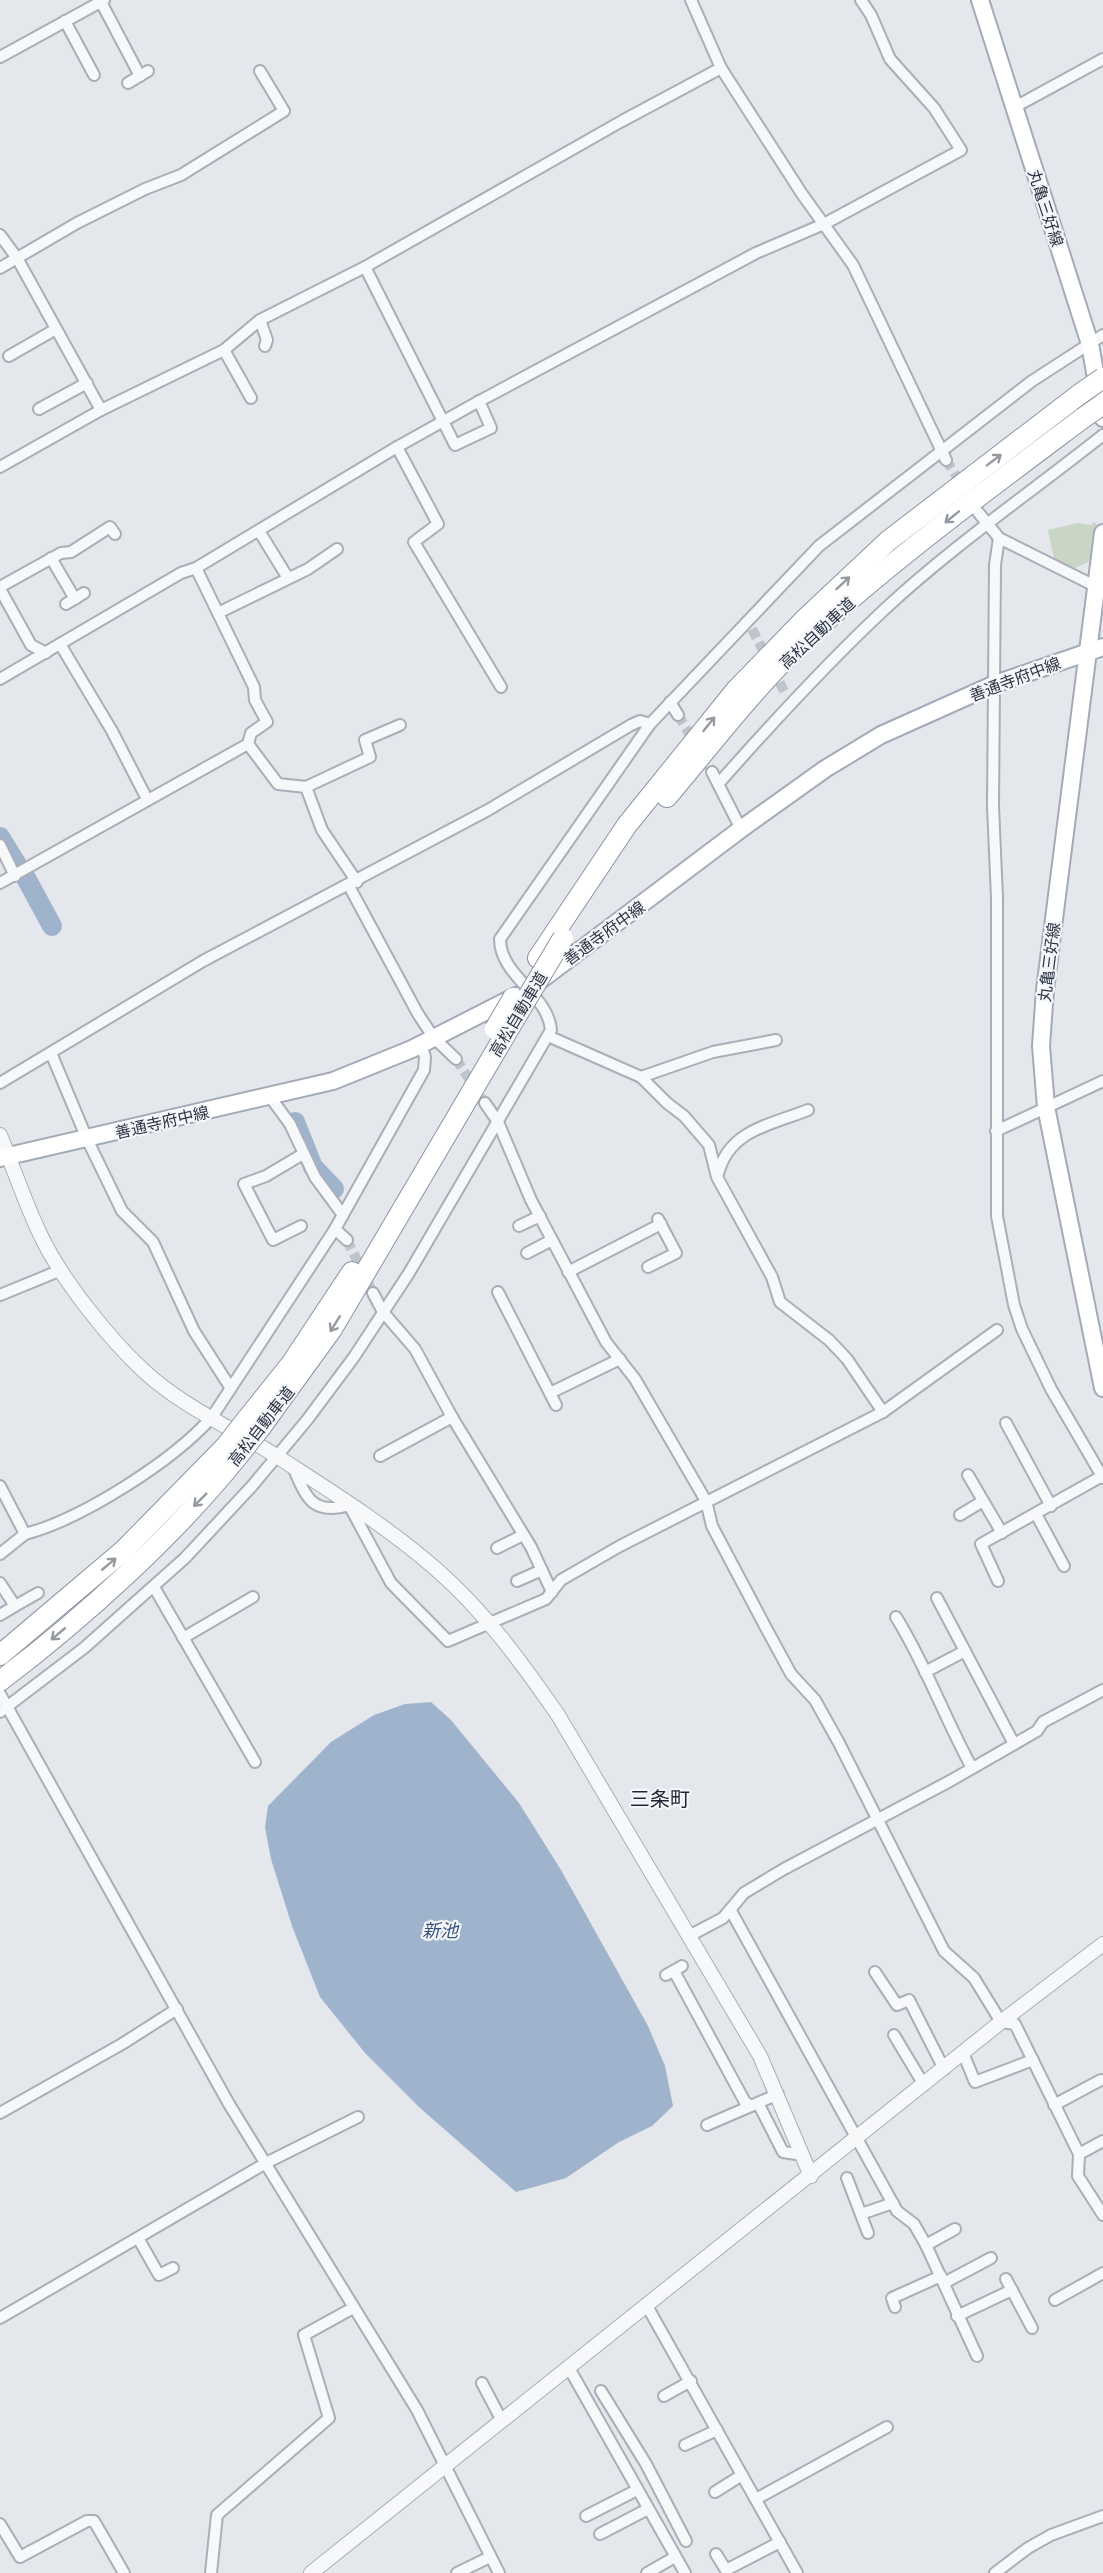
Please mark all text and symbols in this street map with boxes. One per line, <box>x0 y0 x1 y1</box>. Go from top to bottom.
street label: 丸亀三好線 <box>1025 167 1066 249</box>
one-way arrow <box>985 454 1001 466</box>
one-way arrow <box>944 510 960 523</box>
one-way arrow <box>835 576 850 590</box>
street label: 高松自動車道 <box>776 594 858 672</box>
street label: 善通寺府中線 <box>967 654 1063 705</box>
one-way arrow <box>702 716 715 732</box>
street label: 善通寺府中線 <box>560 898 648 968</box>
street label: 丸亀三好線 <box>1036 921 1063 1003</box>
street label: 高松自動車道 <box>486 969 550 1060</box>
street label: 善通寺府中線 <box>113 1103 211 1142</box>
one-way arrow <box>329 1315 341 1332</box>
street label: 高松自動車道 <box>225 1383 298 1469</box>
one-way arrow <box>192 1492 207 1507</box>
one-way arrow <box>101 1557 117 1570</box>
one-way arrow <box>51 1627 66 1641</box>
district label: 三条町 <box>630 1788 690 1810</box>
water label: 新池 <box>422 1921 460 1941</box>

